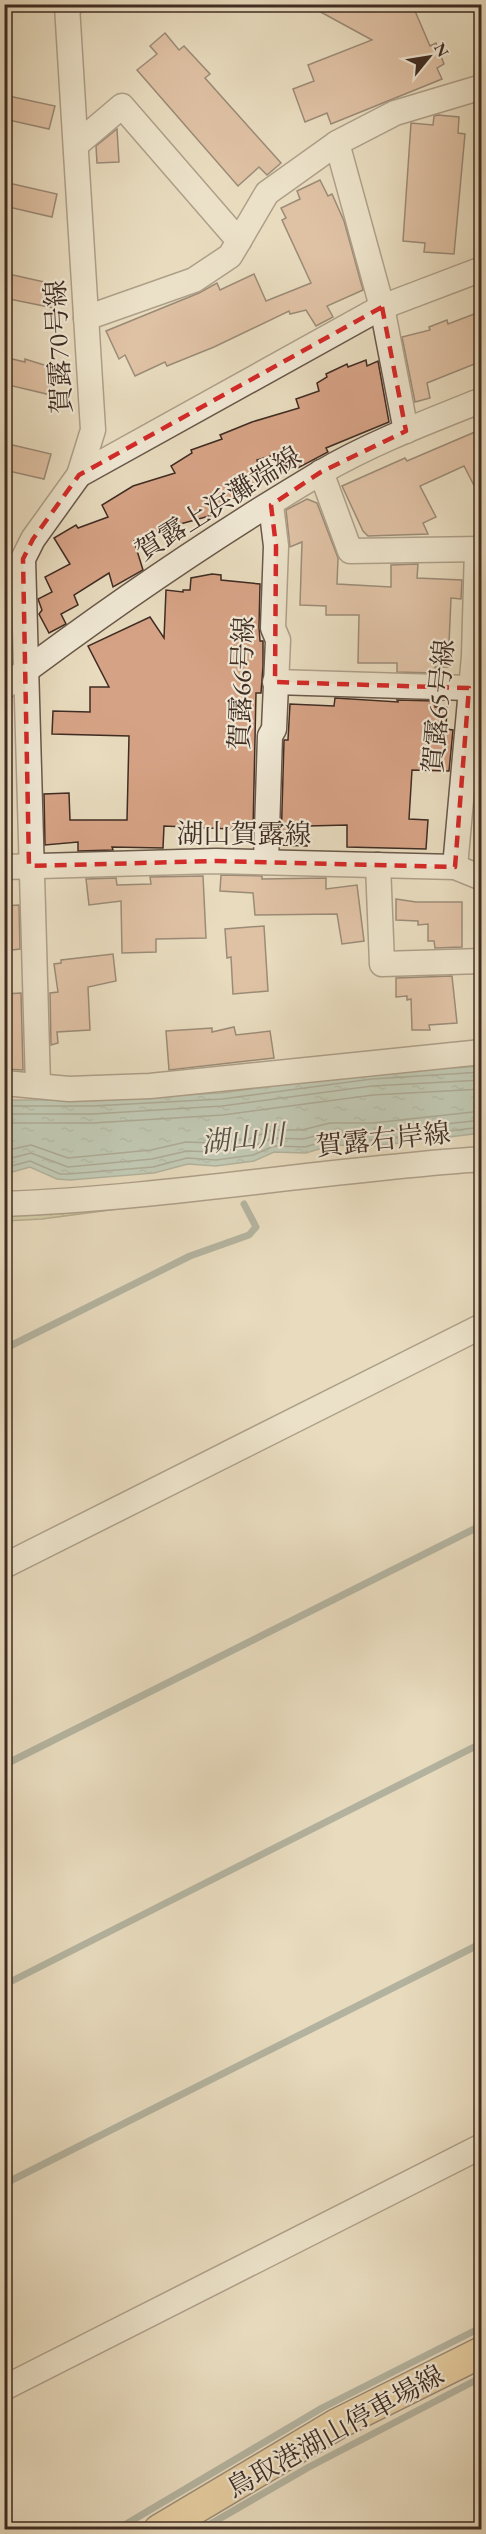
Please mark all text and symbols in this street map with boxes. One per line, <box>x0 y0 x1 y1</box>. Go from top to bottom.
north arrow <box>399 27 459 87</box>
text: N <box>429 39 454 61</box>
street label: 賀露70号線 <box>37 279 79 415</box>
street label: 賀露上浜灘端線 <box>129 438 307 568</box>
street label: 賀露66号線 <box>221 615 261 751</box>
street label: 賀露65号線 <box>415 638 461 774</box>
street label: 湖山賀露線 <box>177 816 312 851</box>
water label: 湖山川 <box>199 1115 290 1160</box>
street label: 賀露右岸線 <box>314 1115 452 1163</box>
street label: 鳥取港湖山停車場線 <box>220 2357 450 2505</box>

